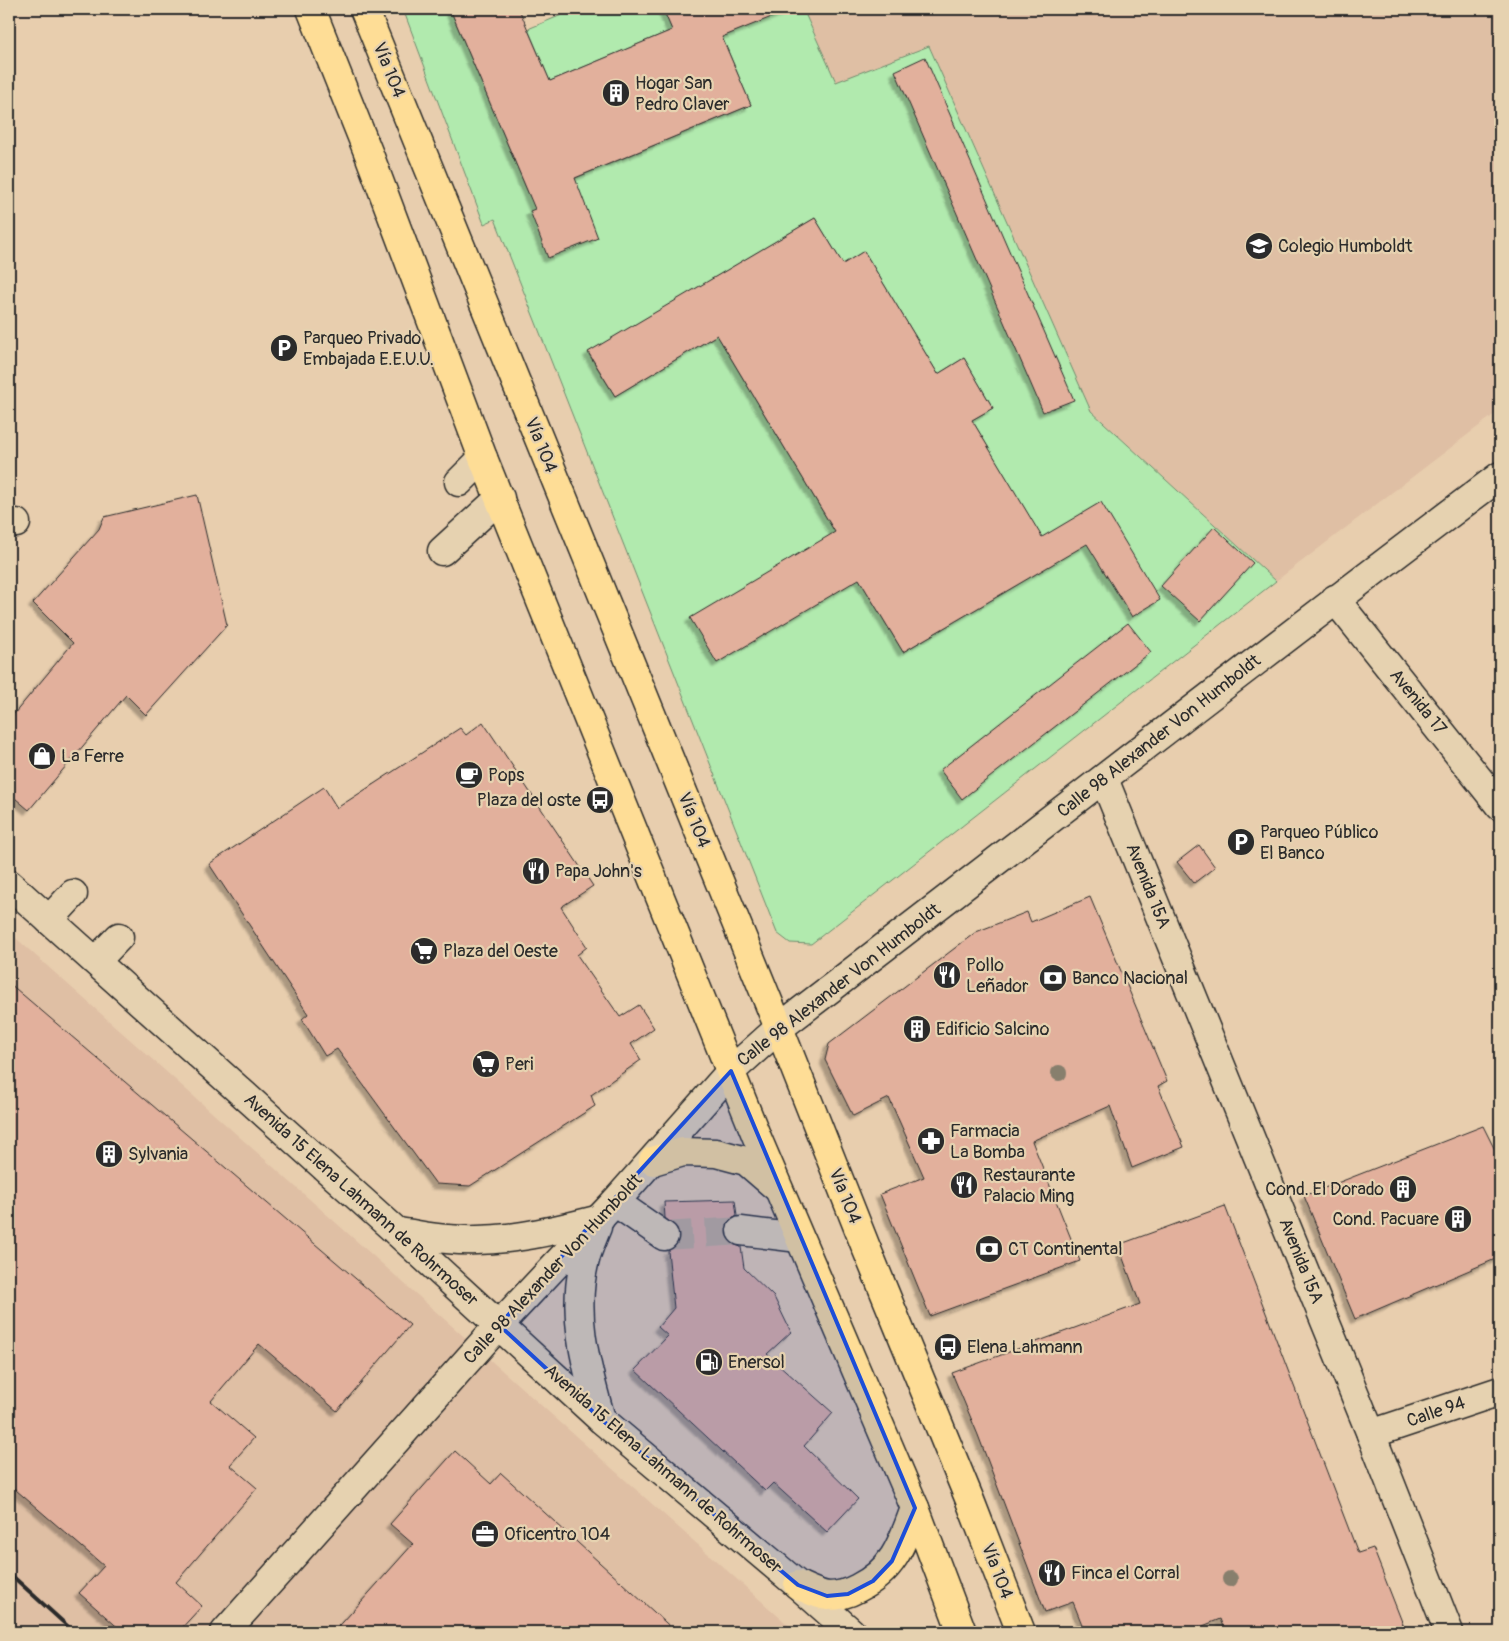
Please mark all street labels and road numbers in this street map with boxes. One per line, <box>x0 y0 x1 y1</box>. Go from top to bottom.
street label: Vía 104 <box>367 39 411 102</box>
street label: Vía 104 <box>519 414 563 477</box>
street label: Calle 98 Alexander Von Humboldt <box>1053 649 1266 823</box>
street label: Avenida 17 <box>1384 664 1452 740</box>
street label: Vía 104 <box>672 789 716 852</box>
street label: Avenida 15A <box>1120 840 1176 932</box>
street label: Calle 98 Alexander Von Humboldt <box>733 898 946 1072</box>
street label: Avenida 15 Elena Lahmann de Rohrmoser <box>239 1088 483 1312</box>
street label: Vía 104 <box>823 1165 867 1228</box>
street label: Calle 98 Alexander Von Humboldt <box>459 1168 648 1369</box>
street label: Avenida 15A <box>1273 1215 1329 1307</box>
street label: Avenida 15 Elena Lahmann de Rohrmoser <box>539 1359 787 1579</box>
street label: Calle 94 <box>1404 1391 1469 1433</box>
street label: Vía 104 <box>976 1540 1018 1603</box>

